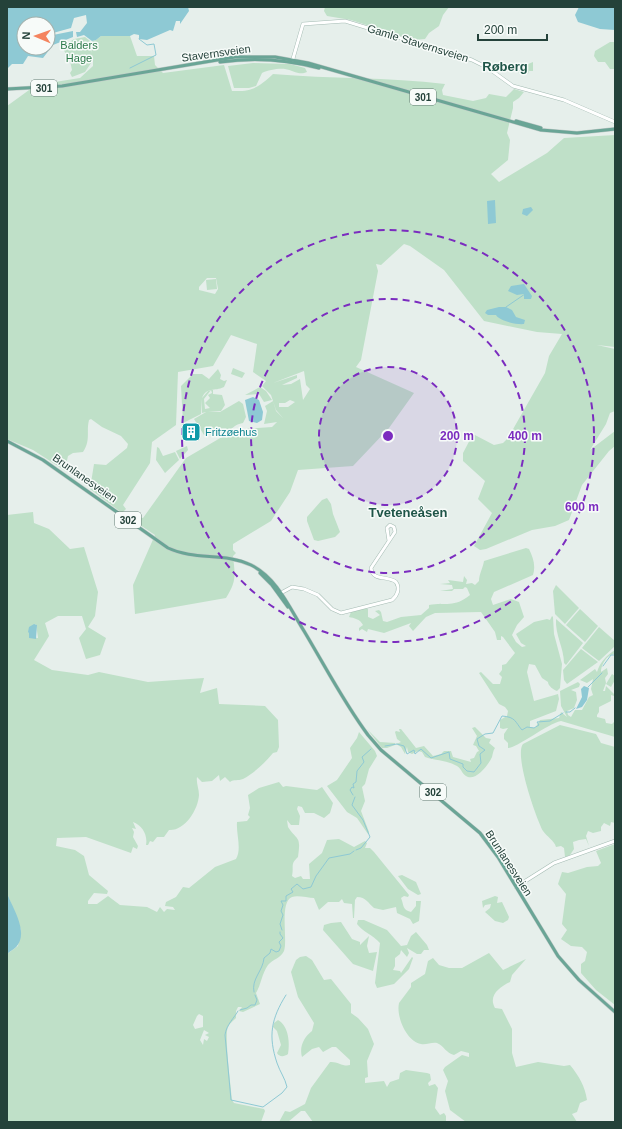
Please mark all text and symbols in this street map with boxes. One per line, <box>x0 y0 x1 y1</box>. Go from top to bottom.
north arrow <box>16 16 56 56</box>
scale bar <box>478 16 547 42</box>
street label: Gamle Stavernsveien <box>366 22 470 64</box>
text: 200 m <box>484 23 517 37</box>
text: N <box>20 31 32 40</box>
park label: Balders Hage <box>60 39 98 64</box>
street label: Stavernsveien <box>181 42 251 64</box>
district label: Røberg <box>482 59 528 74</box>
road number: 301 <box>31 80 57 96</box>
road number: 301 <box>410 89 436 105</box>
building icon: Fritzøehus <box>180 421 202 443</box>
place label: Fritzøehus <box>205 426 257 438</box>
centre of rings <box>381 429 395 443</box>
text: 200 m <box>440 429 474 443</box>
text: 400 m <box>508 429 542 443</box>
street label: Brunlanesveien <box>50 451 120 505</box>
text: 600 m <box>565 500 599 514</box>
district label: Tveteneåsen <box>369 505 447 520</box>
road number: 302 <box>115 512 141 528</box>
road number: 302 <box>420 784 446 800</box>
street label: Brunlanesveien <box>483 828 535 898</box>

